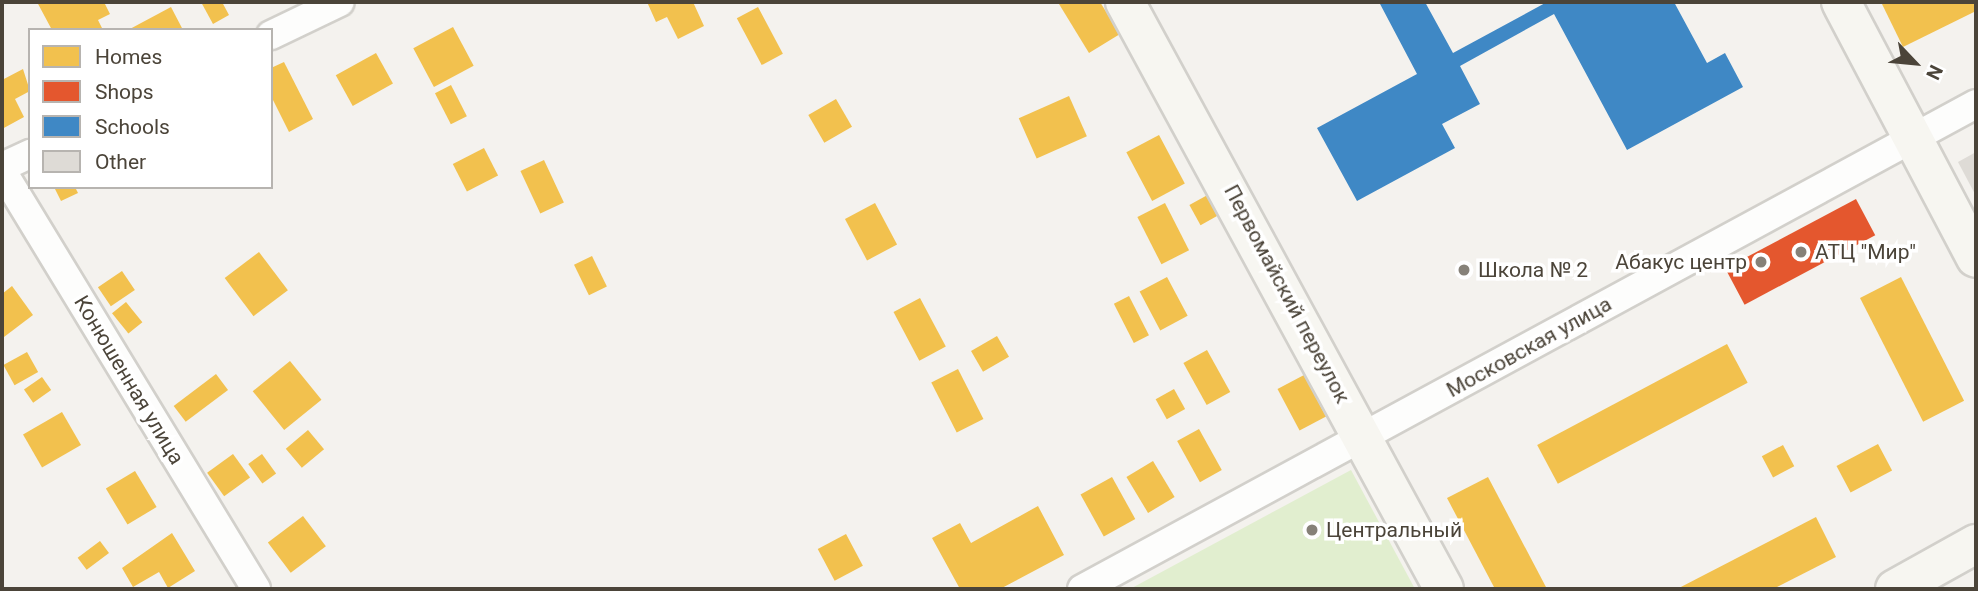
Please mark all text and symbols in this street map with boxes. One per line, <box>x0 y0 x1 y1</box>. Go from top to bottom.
legend <box>28 28 273 189</box>
north arrow <box>1880 28 1950 98</box>
text: Homes <box>95 45 162 69</box>
text: N <box>1921 61 1948 83</box>
text: Shops <box>95 80 154 104</box>
text: Schools <box>95 115 170 139</box>
text: Other <box>95 150 146 174</box>
street label: Первомайский переулок <box>1219 180 1355 408</box>
place label: АТЦ "Мир" <box>1815 239 1916 265</box>
marker: АТЦ "Мир" <box>1793 244 1809 260</box>
place label: Абакус центр <box>1615 249 1747 275</box>
marker: Абакус центр <box>1753 254 1769 270</box>
place label: Школа № 2 <box>1478 257 1588 283</box>
marker: Школа № 2 <box>1456 262 1472 278</box>
street label: Конюшенная улица <box>69 291 189 469</box>
street label: Московская улица <box>1442 291 1616 403</box>
place label: Центральный <box>1326 517 1462 543</box>
marker: Центральный <box>1304 522 1320 538</box>

